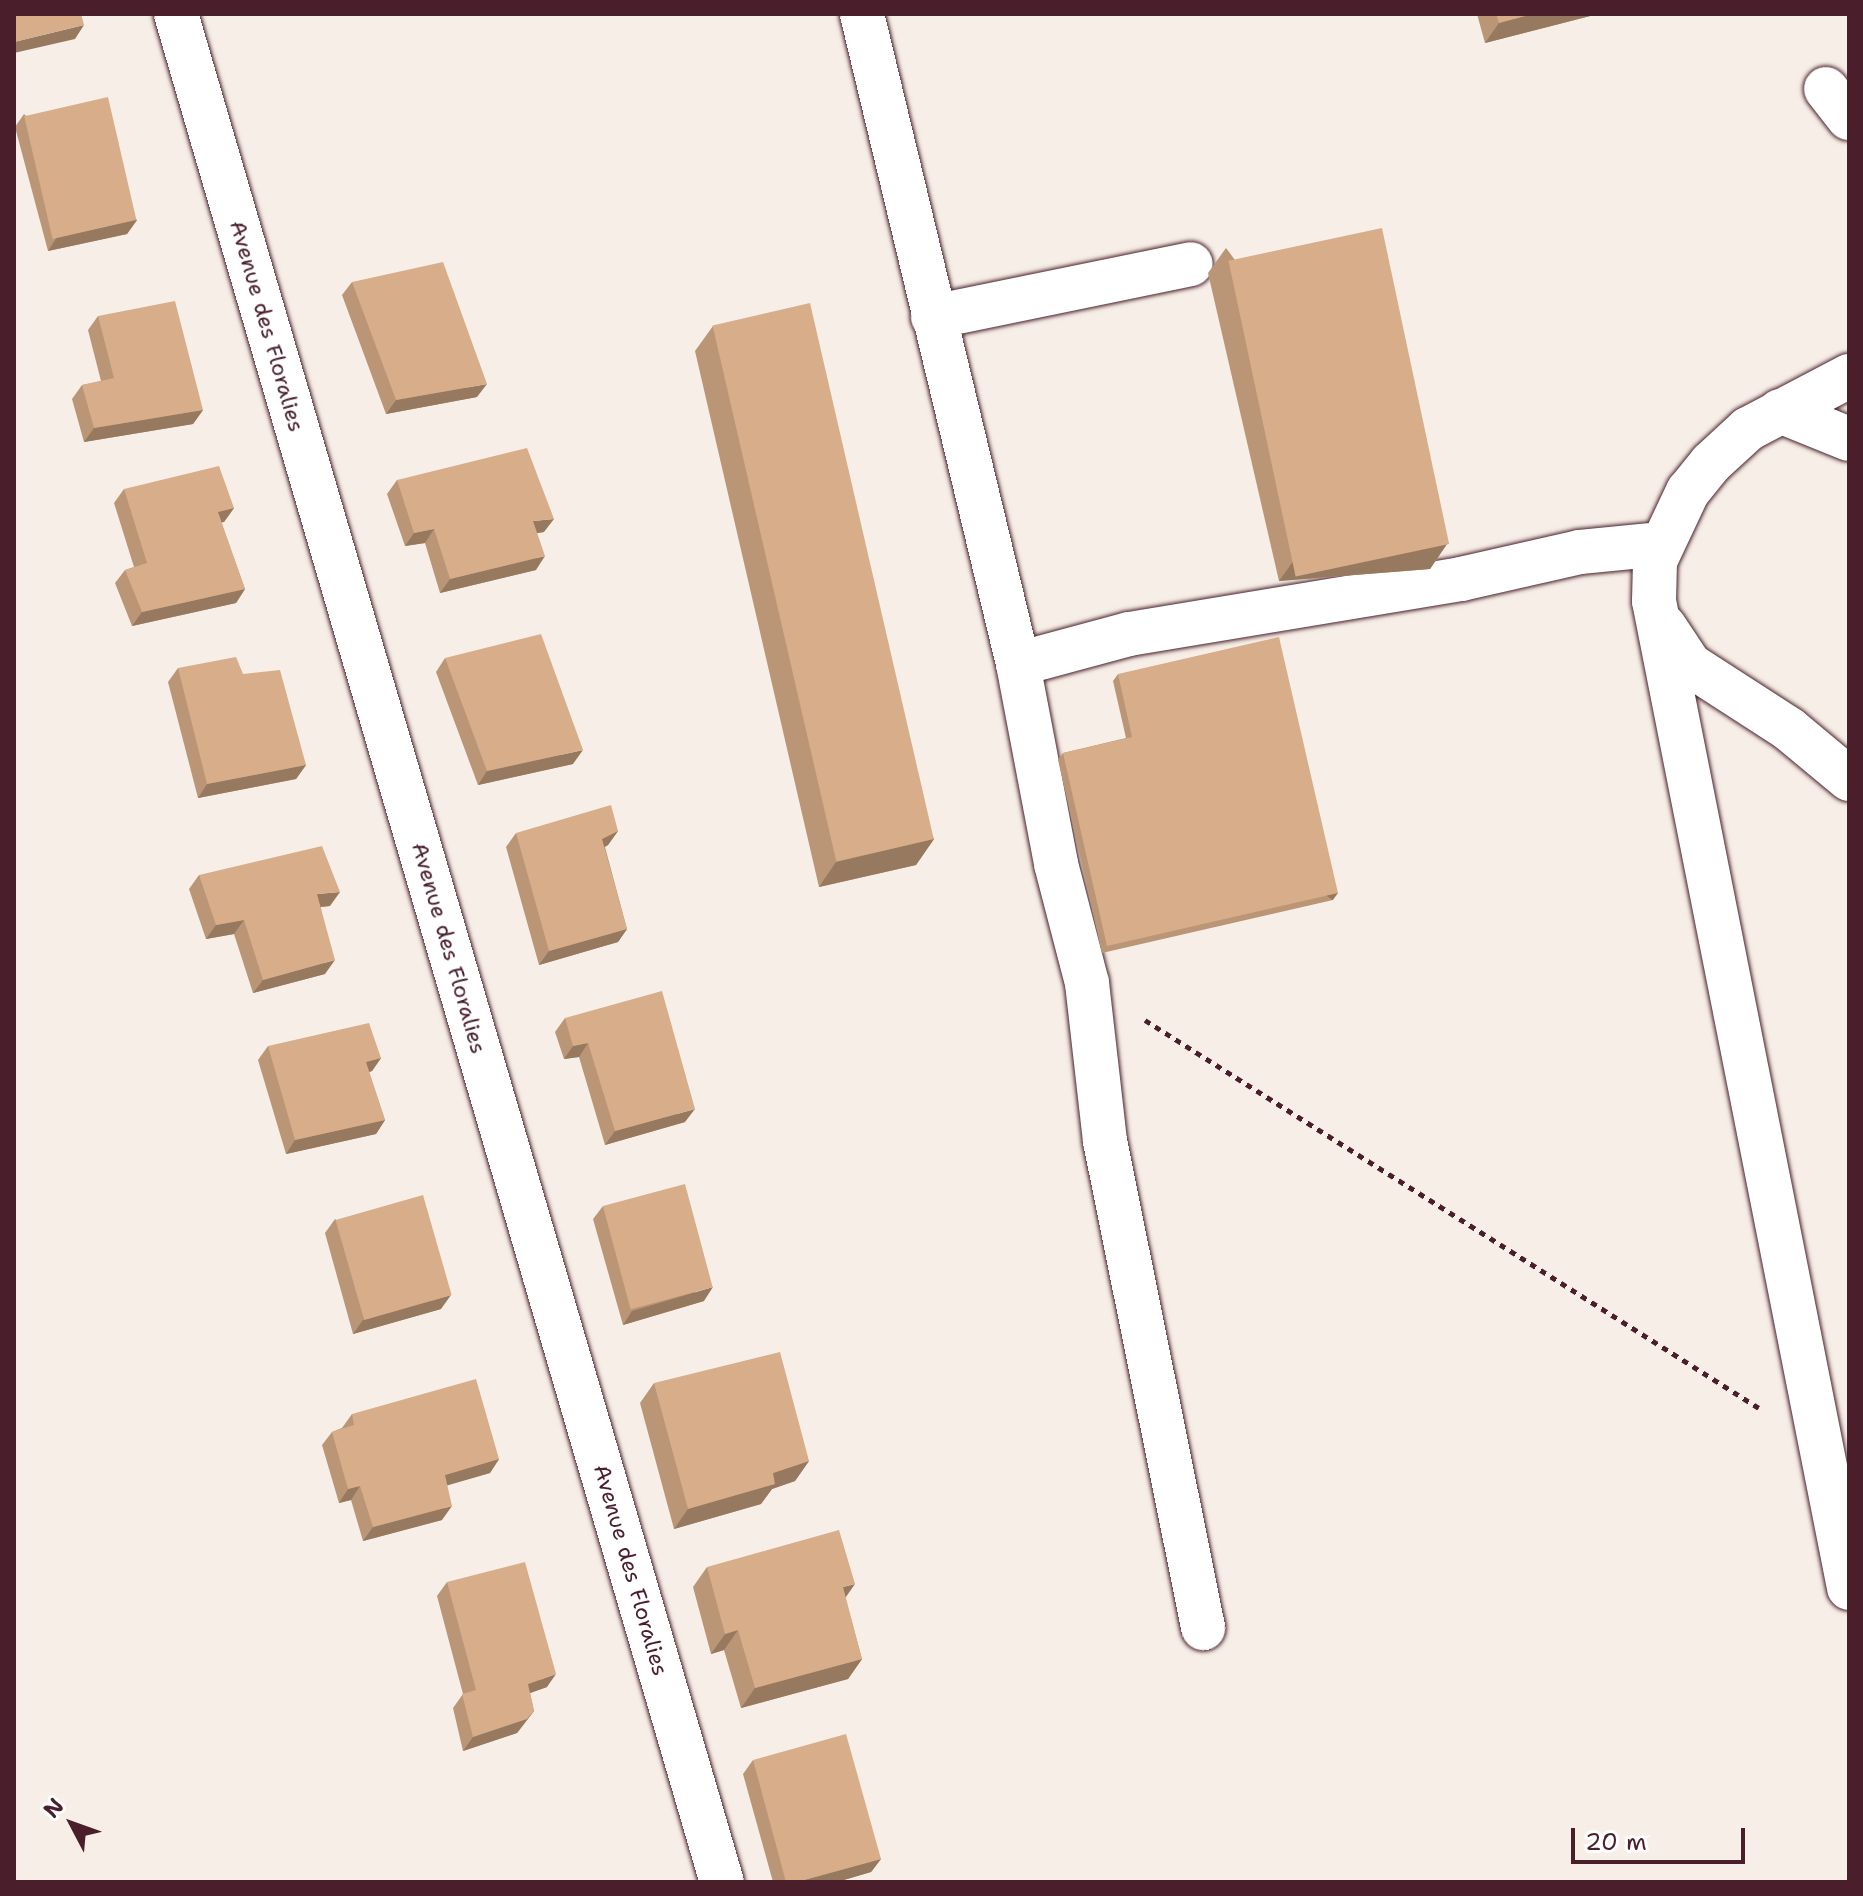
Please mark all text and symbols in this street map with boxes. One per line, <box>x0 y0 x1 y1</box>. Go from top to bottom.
street label: Avenue des Floralies <box>224 217 310 435</box>
street label: Avenue des Floralies <box>406 839 492 1057</box>
street label: Avenue des Floralies <box>588 1461 674 1679</box>
north arrow <box>32 1784 112 1864</box>
text: N <box>37 1792 70 1824</box>
scale bar <box>1575 1812 1749 1862</box>
text: 20 m <box>1585 1826 1647 1858</box>

